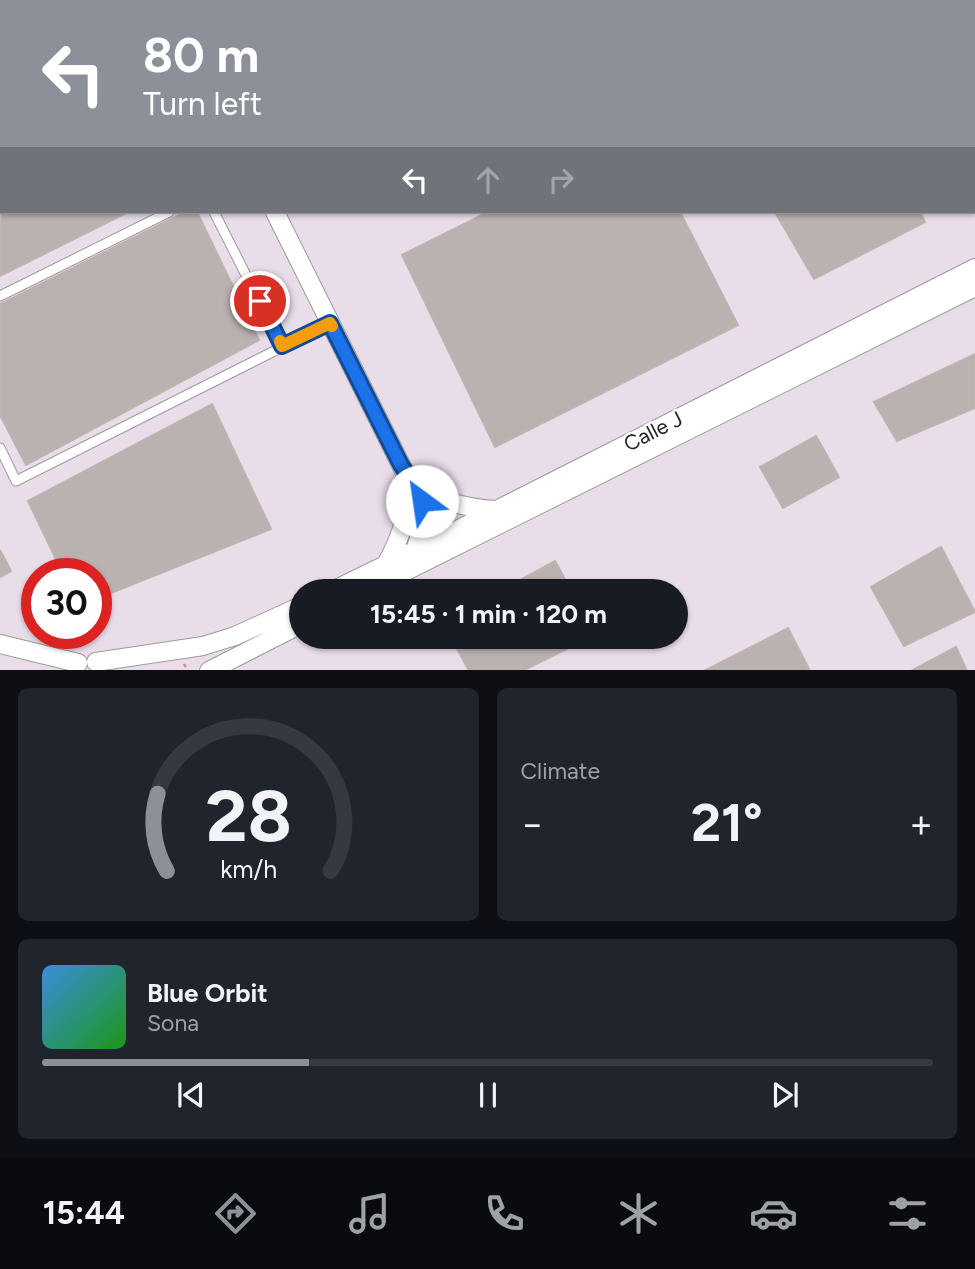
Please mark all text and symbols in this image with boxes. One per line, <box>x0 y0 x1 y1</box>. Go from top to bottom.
text: 80 m <box>143 25 259 84</box>
icon: left <box>28 28 119 119</box>
text: Turn left <box>143 85 262 123</box>
icon: left <box>396 161 434 199</box>
icon: ahead <box>469 161 507 199</box>
icon: right <box>542 161 580 199</box>
pin <box>230 271 290 331</box>
icon: arrive <box>241 282 279 320</box>
street label: Calle J <box>619 406 687 456</box>
position arrow <box>385 464 459 538</box>
speed limit sign: 30 <box>21 558 112 649</box>
text: 15:45 · 1 min · 120 m <box>370 598 607 630</box>
text: Climate <box>521 757 600 785</box>
text: 28 <box>205 772 292 859</box>
text: 21° <box>691 792 763 854</box>
text: − <box>521 801 544 847</box>
text: + <box>909 801 933 847</box>
text: km/h <box>220 853 277 883</box>
text: Blue Orbit <box>147 977 268 1009</box>
text: Sona <box>147 1009 199 1037</box>
icon: previous <box>172 1076 210 1114</box>
icon: pause <box>469 1076 507 1114</box>
icon: next <box>766 1076 804 1114</box>
icon: directions <box>211 1189 260 1238</box>
icon: music <box>345 1189 394 1238</box>
icon: phone <box>480 1189 529 1238</box>
icon: climate <box>614 1189 663 1238</box>
icon: car <box>749 1189 798 1238</box>
icon: filters <box>883 1189 932 1238</box>
text: 15:44 <box>43 1194 125 1232</box>

